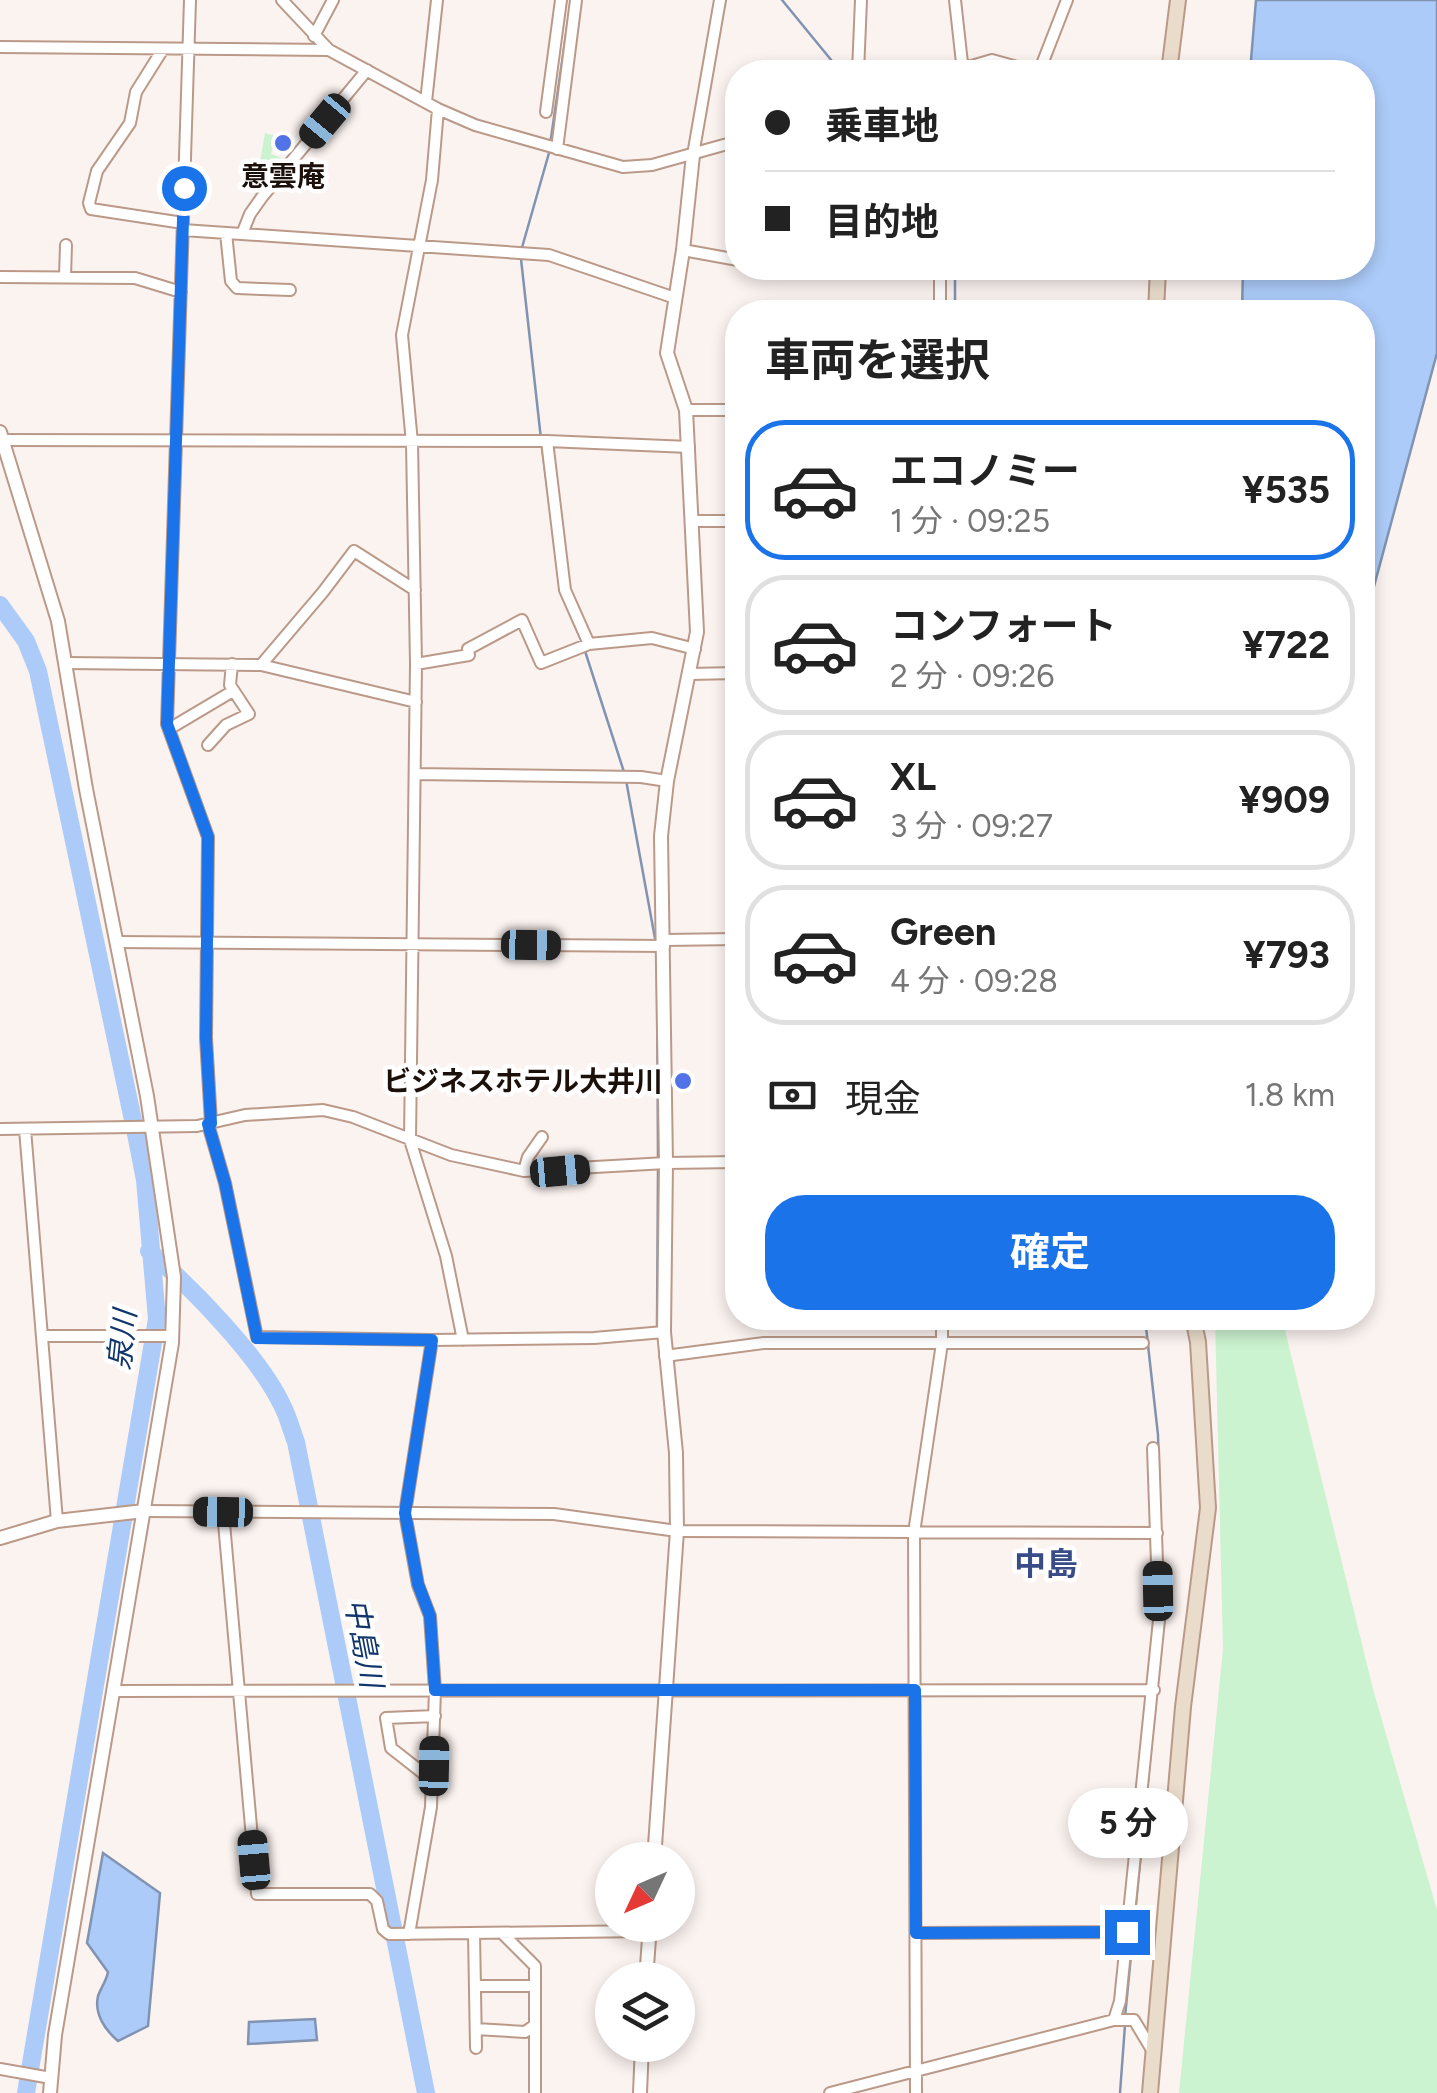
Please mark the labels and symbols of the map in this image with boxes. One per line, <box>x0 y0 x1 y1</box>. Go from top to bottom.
car <box>294 88 356 154</box>
marker: 意雲庵 <box>272 132 294 154</box>
place label: 意雲庵 <box>241 159 325 193</box>
route start <box>162 166 207 211</box>
car <box>501 929 561 961</box>
place label: ビジネスホテル大井川 <box>383 1064 663 1098</box>
marker: ビジネスホテル大井川 <box>672 1070 694 1092</box>
car <box>529 1153 591 1189</box>
water label: 泉川 <box>100 1305 144 1372</box>
car <box>193 1496 253 1528</box>
district label: 中島 <box>1014 1545 1078 1583</box>
car <box>1142 1561 1174 1621</box>
water label: 中島川 <box>337 1595 391 1694</box>
car <box>418 1736 450 1796</box>
callout: 5 分 <box>1067 1787 1187 1857</box>
car <box>236 1829 272 1891</box>
north arrow <box>595 1842 695 1942</box>
route end <box>1105 1910 1150 1955</box>

